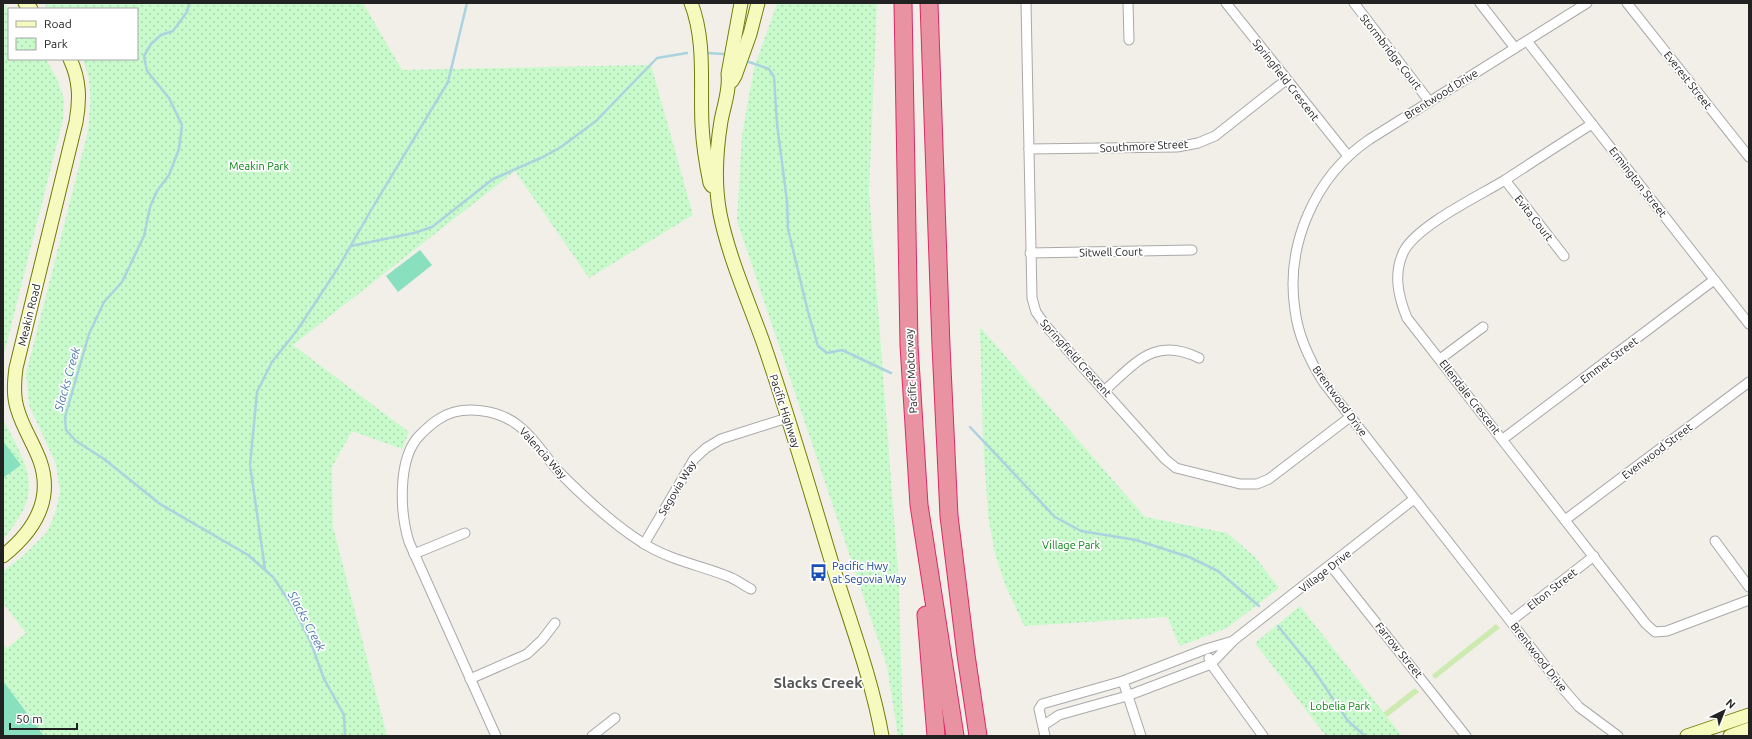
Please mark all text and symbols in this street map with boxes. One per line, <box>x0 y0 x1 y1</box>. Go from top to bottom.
legend <box>8 8 138 60</box>
street label: Stormbridge Court <box>1358 12 1425 93</box>
text: Road <box>44 17 72 30</box>
text: Park <box>44 37 68 50</box>
street label: Springfield Crescent <box>1251 37 1322 124</box>
street label: Everest Street <box>1662 49 1715 112</box>
street label: Brentwood Drive <box>1402 67 1480 121</box>
street label: Southmore Street <box>1100 138 1189 154</box>
street label: Ermington Street <box>1607 145 1669 220</box>
park label: Meakin Park <box>229 160 290 172</box>
street label: Evita Court <box>1512 193 1556 244</box>
street label: Sitwell Court <box>1079 245 1144 259</box>
street label: Meakin Road <box>15 283 43 347</box>
street label: Springfield Crescent <box>1038 317 1114 400</box>
street label: Pacific Motorway <box>903 328 919 414</box>
street label: Emmet Street <box>1578 334 1641 385</box>
water label: Slacks Creek <box>51 345 83 413</box>
street label: Ellendale Crescent <box>1437 357 1503 437</box>
street label: Brentwood Drive <box>1310 363 1370 439</box>
street label: Pacific Highway <box>767 373 803 450</box>
street label: Evenwood Street <box>1620 420 1695 481</box>
street label: Valencia Way <box>517 425 570 482</box>
street label: Segovia Way <box>656 458 698 518</box>
park label: Village Park <box>1042 539 1101 551</box>
street label: Village Drive <box>1297 547 1353 595</box>
place label: Pacific Hwy at Segovia Way <box>832 560 907 585</box>
bus stop icon: Pacific Hwy at Segovia Way <box>809 562 829 582</box>
street label: Elton Street <box>1525 566 1580 612</box>
water label: Slacks Creek <box>285 588 329 654</box>
street label: Farrow Street <box>1373 620 1425 681</box>
street label: Brentwood Drive <box>1508 620 1570 694</box>
district label: Slacks Creek <box>773 674 863 691</box>
north arrow <box>1704 691 1744 731</box>
text: N <box>1724 696 1738 711</box>
park label: Lobelia Park <box>1310 700 1371 712</box>
scale bar <box>10 705 77 731</box>
text: 50 m <box>16 712 43 725</box>

